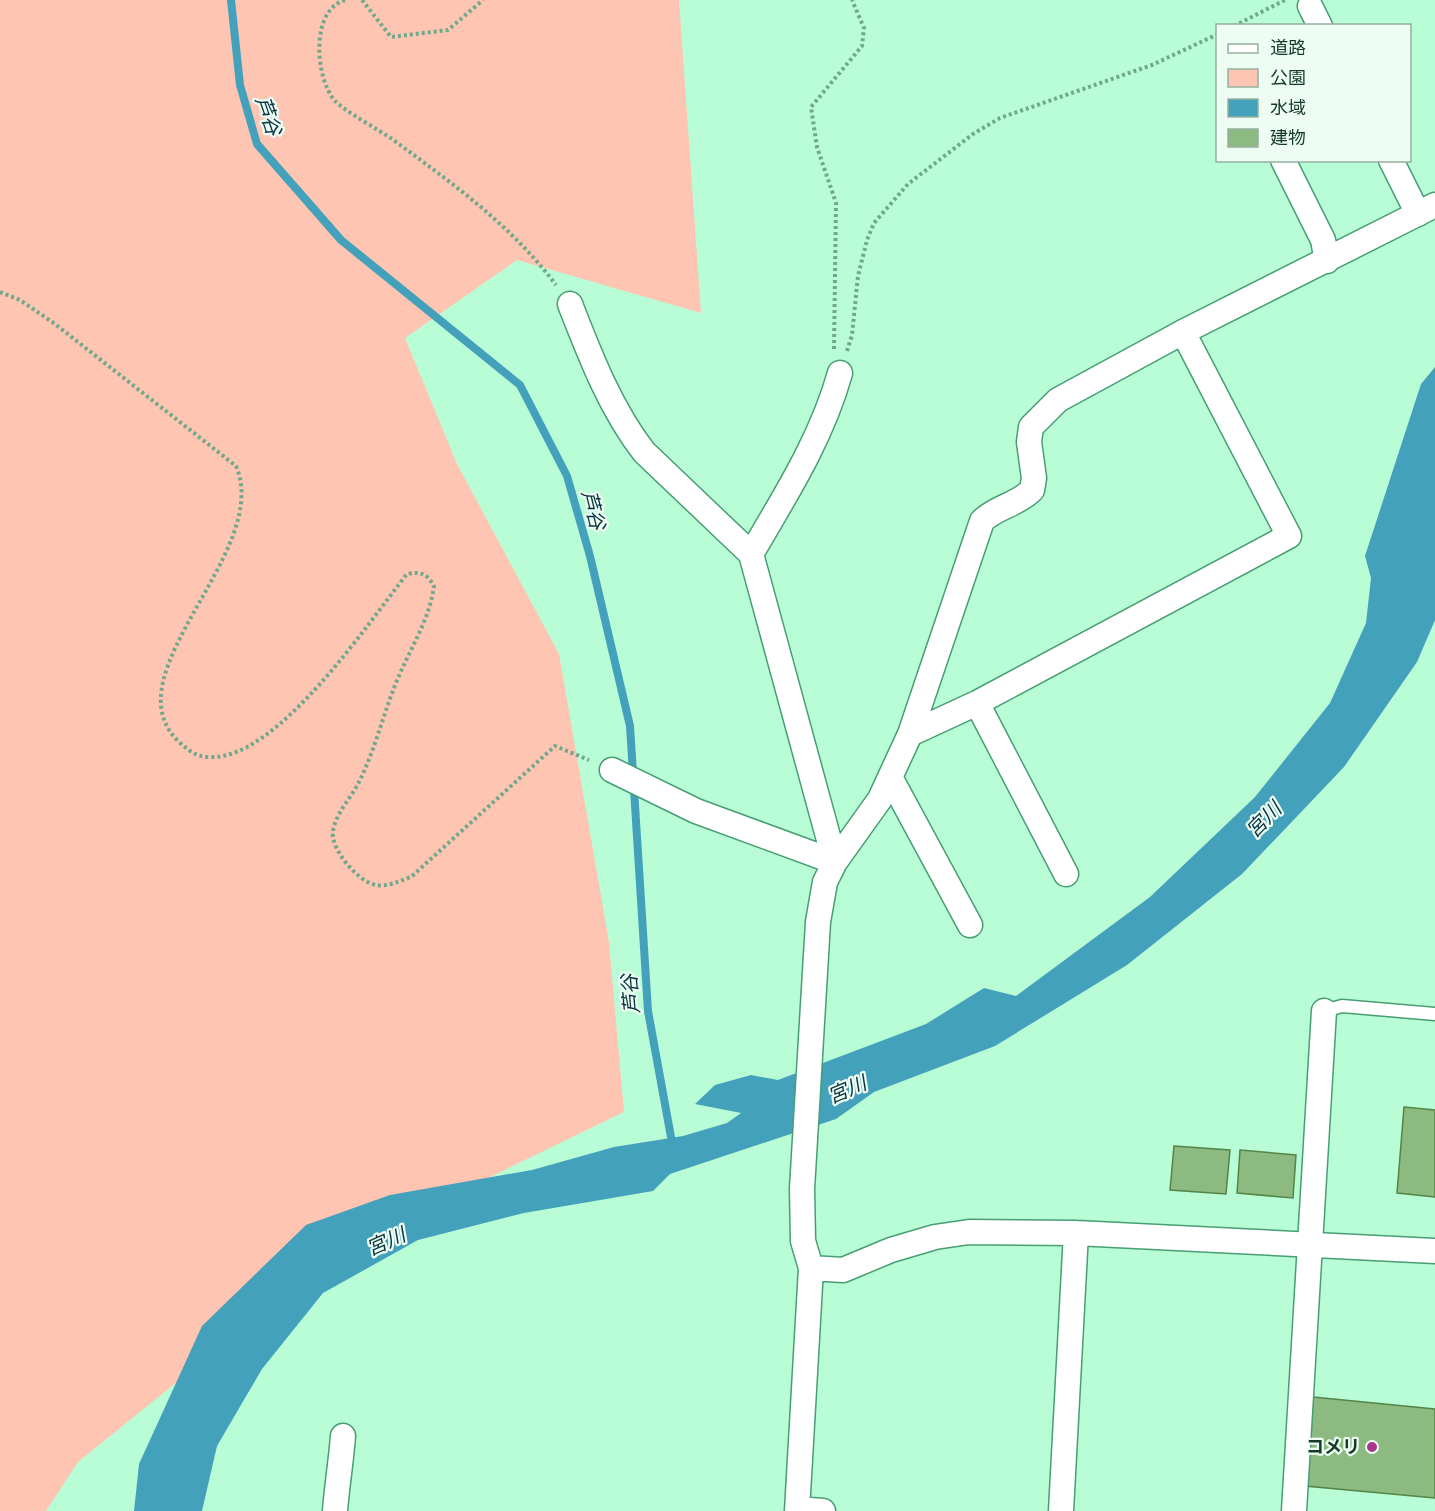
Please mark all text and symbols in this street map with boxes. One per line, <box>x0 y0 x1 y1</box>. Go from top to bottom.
legend <box>1216 24 1411 162</box>
text: 道路 <box>1270 35 1306 61</box>
text: 公園 <box>1270 65 1306 91</box>
water label: 芦谷 <box>248 92 289 142</box>
text: 水域 <box>1270 95 1306 121</box>
text: 建物 <box>1270 125 1306 151</box>
water label: 芦谷 <box>574 487 612 535</box>
water label: 宮川 <box>1240 794 1290 844</box>
water label: 芦谷 <box>615 971 647 1015</box>
water label: 宮川 <box>823 1068 873 1111</box>
water label: 宮川 <box>362 1220 412 1263</box>
place label: コメリ <box>1306 1434 1360 1460</box>
marker: コメリ <box>1365 1440 1379 1454</box>

